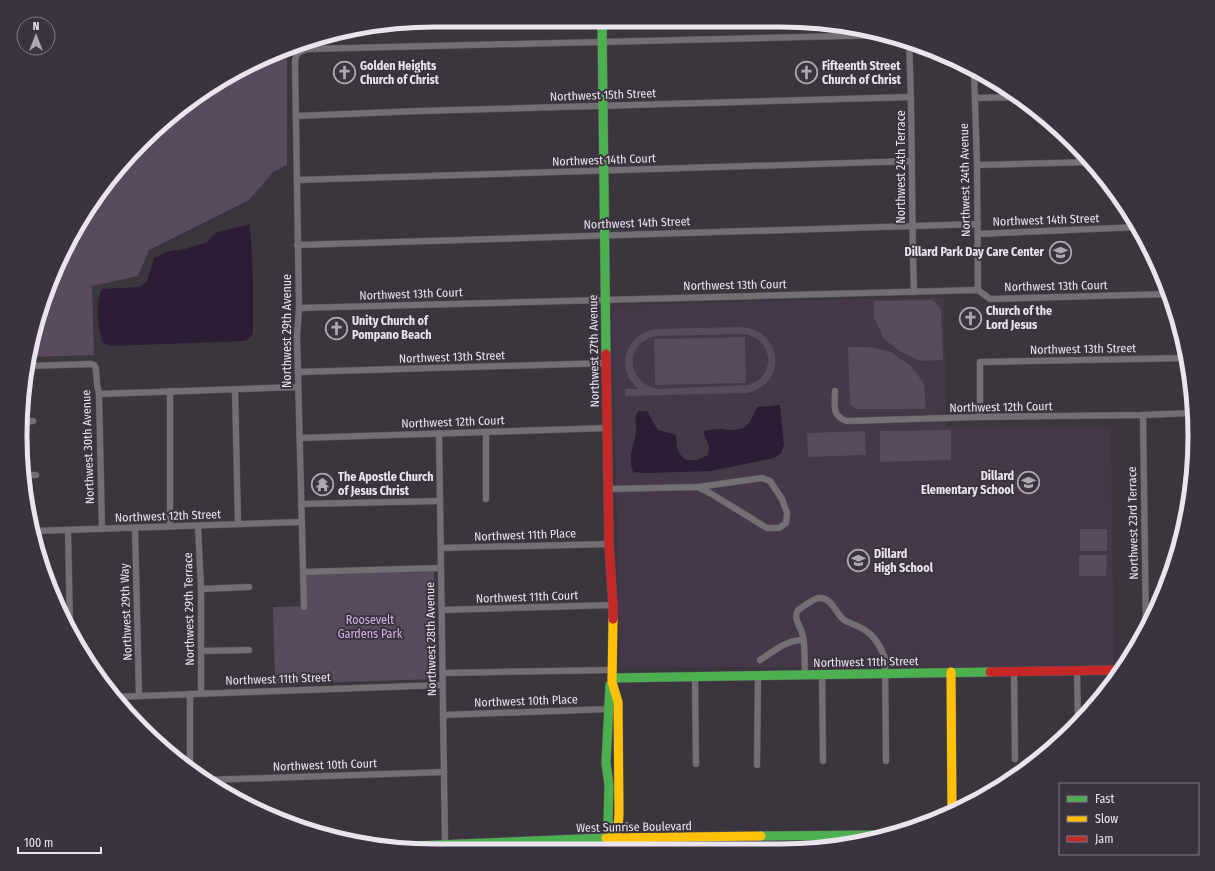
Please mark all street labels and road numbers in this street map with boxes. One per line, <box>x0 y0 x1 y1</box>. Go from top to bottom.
street label: Northwest 15th Street <box>550 86 656 104</box>
street label: Northwest 24th Terrace <box>894 110 908 224</box>
street label: Northwest 24th Avenue <box>957 123 973 237</box>
street label: Northwest 14th Court <box>552 151 656 169</box>
street label: Northwest 14th Street <box>992 211 1100 229</box>
street label: Northwest 14th Street <box>583 214 691 232</box>
street label: Northwest 29th Avenue <box>280 274 294 388</box>
street label: Northwest 13th Court <box>683 277 787 293</box>
street label: Northwest 13th Court <box>1004 278 1108 294</box>
street label: Northwest 13th Court <box>359 285 463 303</box>
street label: Northwest 27th Avenue <box>586 294 602 408</box>
street label: Northwest 13th Street <box>1030 341 1136 357</box>
street label: Northwest 13th Street <box>399 348 505 366</box>
street label: Northwest 30th Avenue <box>79 389 97 504</box>
street label: Northwest 12th Court <box>949 399 1053 415</box>
street label: Northwest 12th Court <box>401 413 505 431</box>
street label: Northwest 23rd Terrace <box>1125 466 1141 580</box>
street label: Northwest 12th Street <box>115 507 221 525</box>
street label: Northwest 11th Place <box>474 526 576 544</box>
street label: Northwest 29th Terrace <box>181 552 197 666</box>
street label: Northwest 29th Way <box>117 562 135 661</box>
street label: Northwest 28th Avenue <box>423 582 439 696</box>
street label: Northwest 11th Court <box>476 588 579 606</box>
street label: Northwest 11th Street <box>813 654 919 670</box>
street label: Northwest 11th Street <box>225 670 331 688</box>
street label: Northwest 10th Place <box>474 692 578 710</box>
street label: Northwest 10th Court <box>273 756 377 774</box>
street label: West Sunrise Boulevard <box>576 819 692 835</box>

